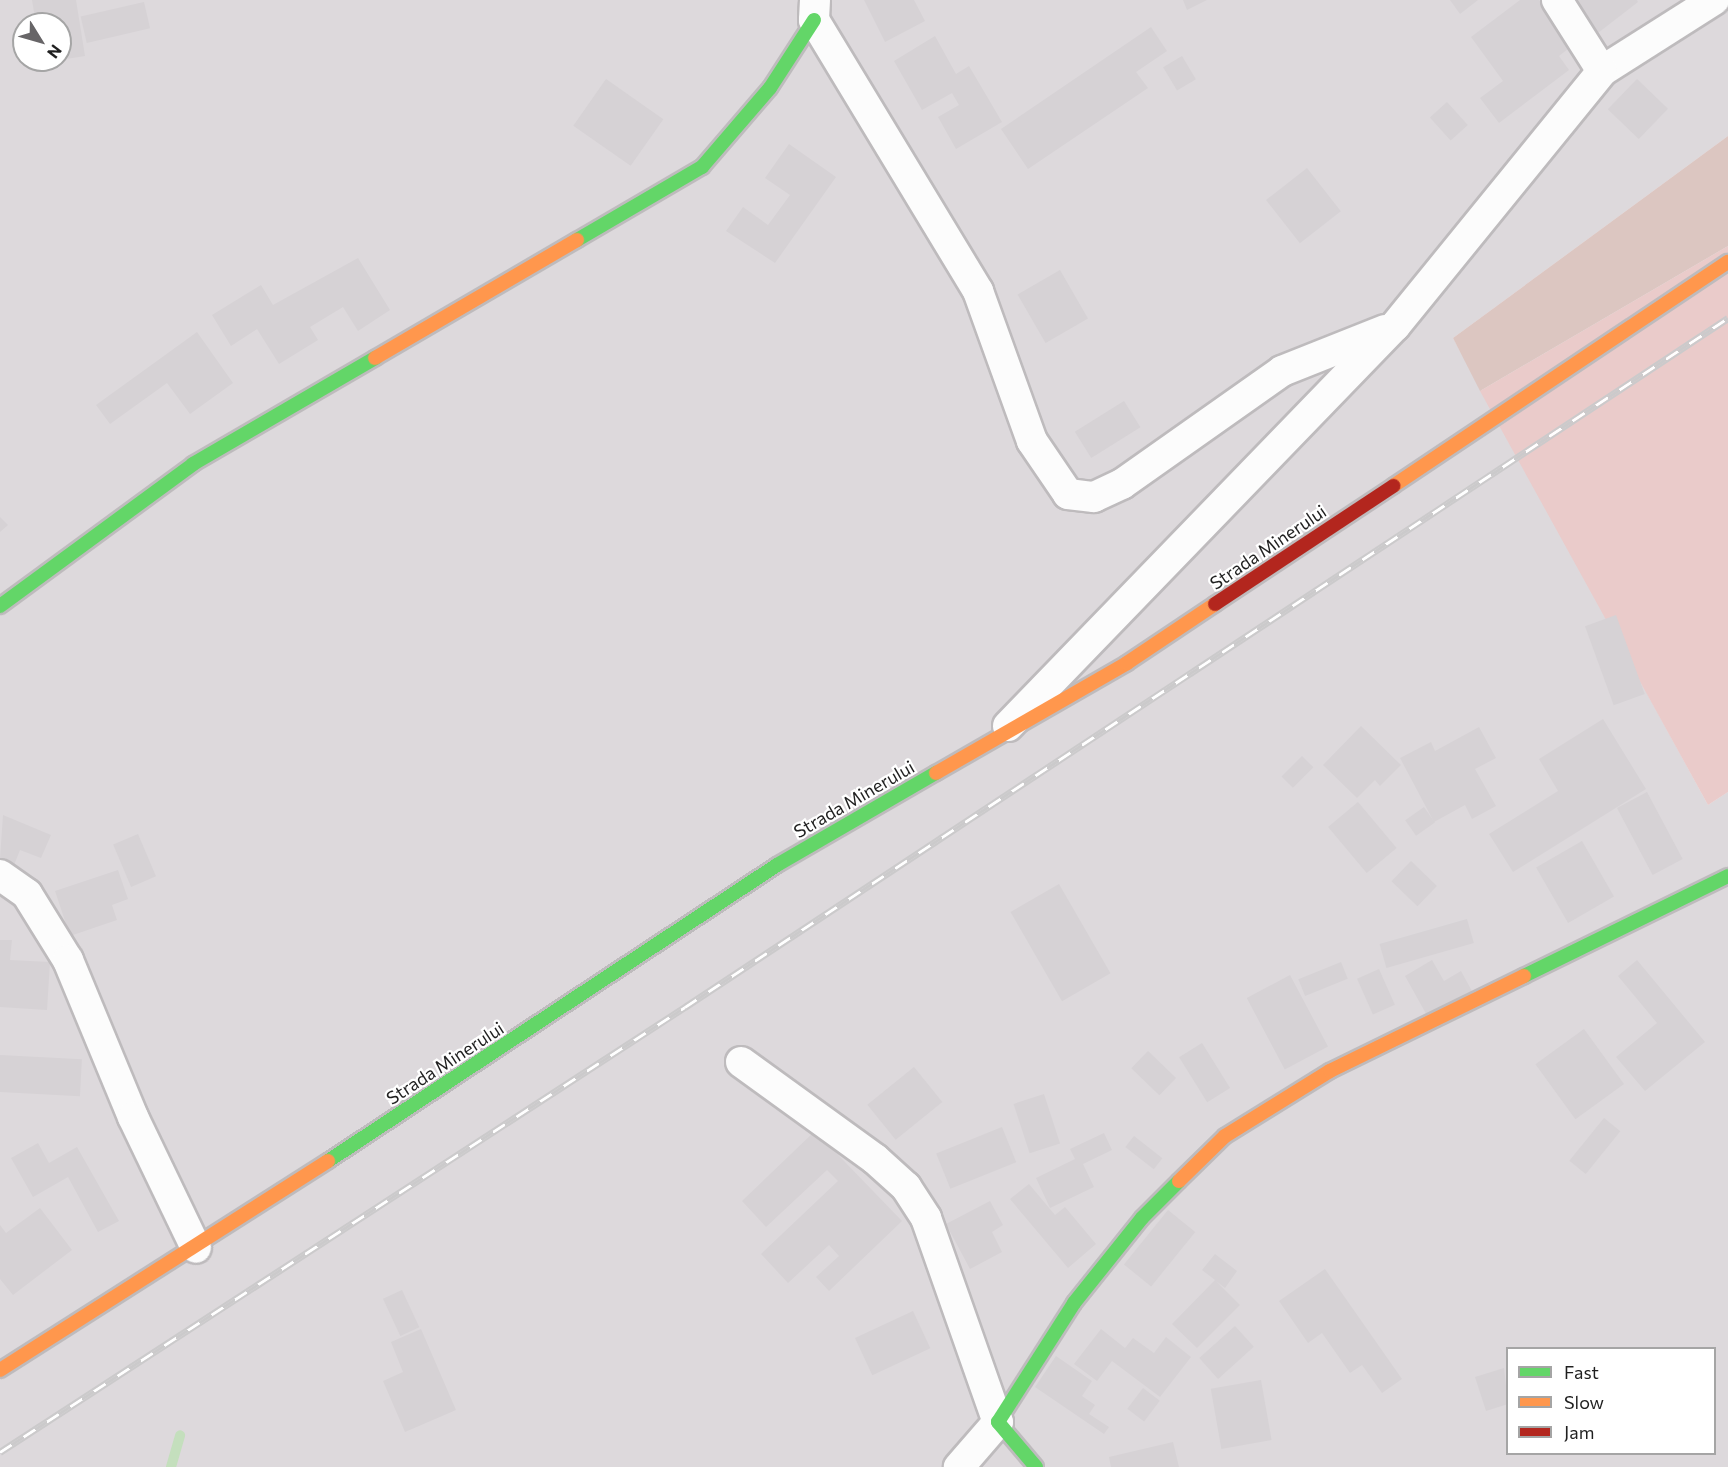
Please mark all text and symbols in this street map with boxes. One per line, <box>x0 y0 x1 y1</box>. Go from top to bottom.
north arrow <box>12 12 72 72</box>
text: N <box>44 41 66 62</box>
street label: Strada Minerului <box>1206 500 1330 594</box>
street label: Strada Minerului <box>790 756 918 842</box>
street label: Strada Minerului <box>382 1017 508 1109</box>
legend <box>1506 1347 1716 1455</box>
text: Fast <box>1564 1361 1599 1383</box>
text: Slow <box>1564 1391 1604 1413</box>
text: Jam <box>1564 1421 1594 1443</box>

